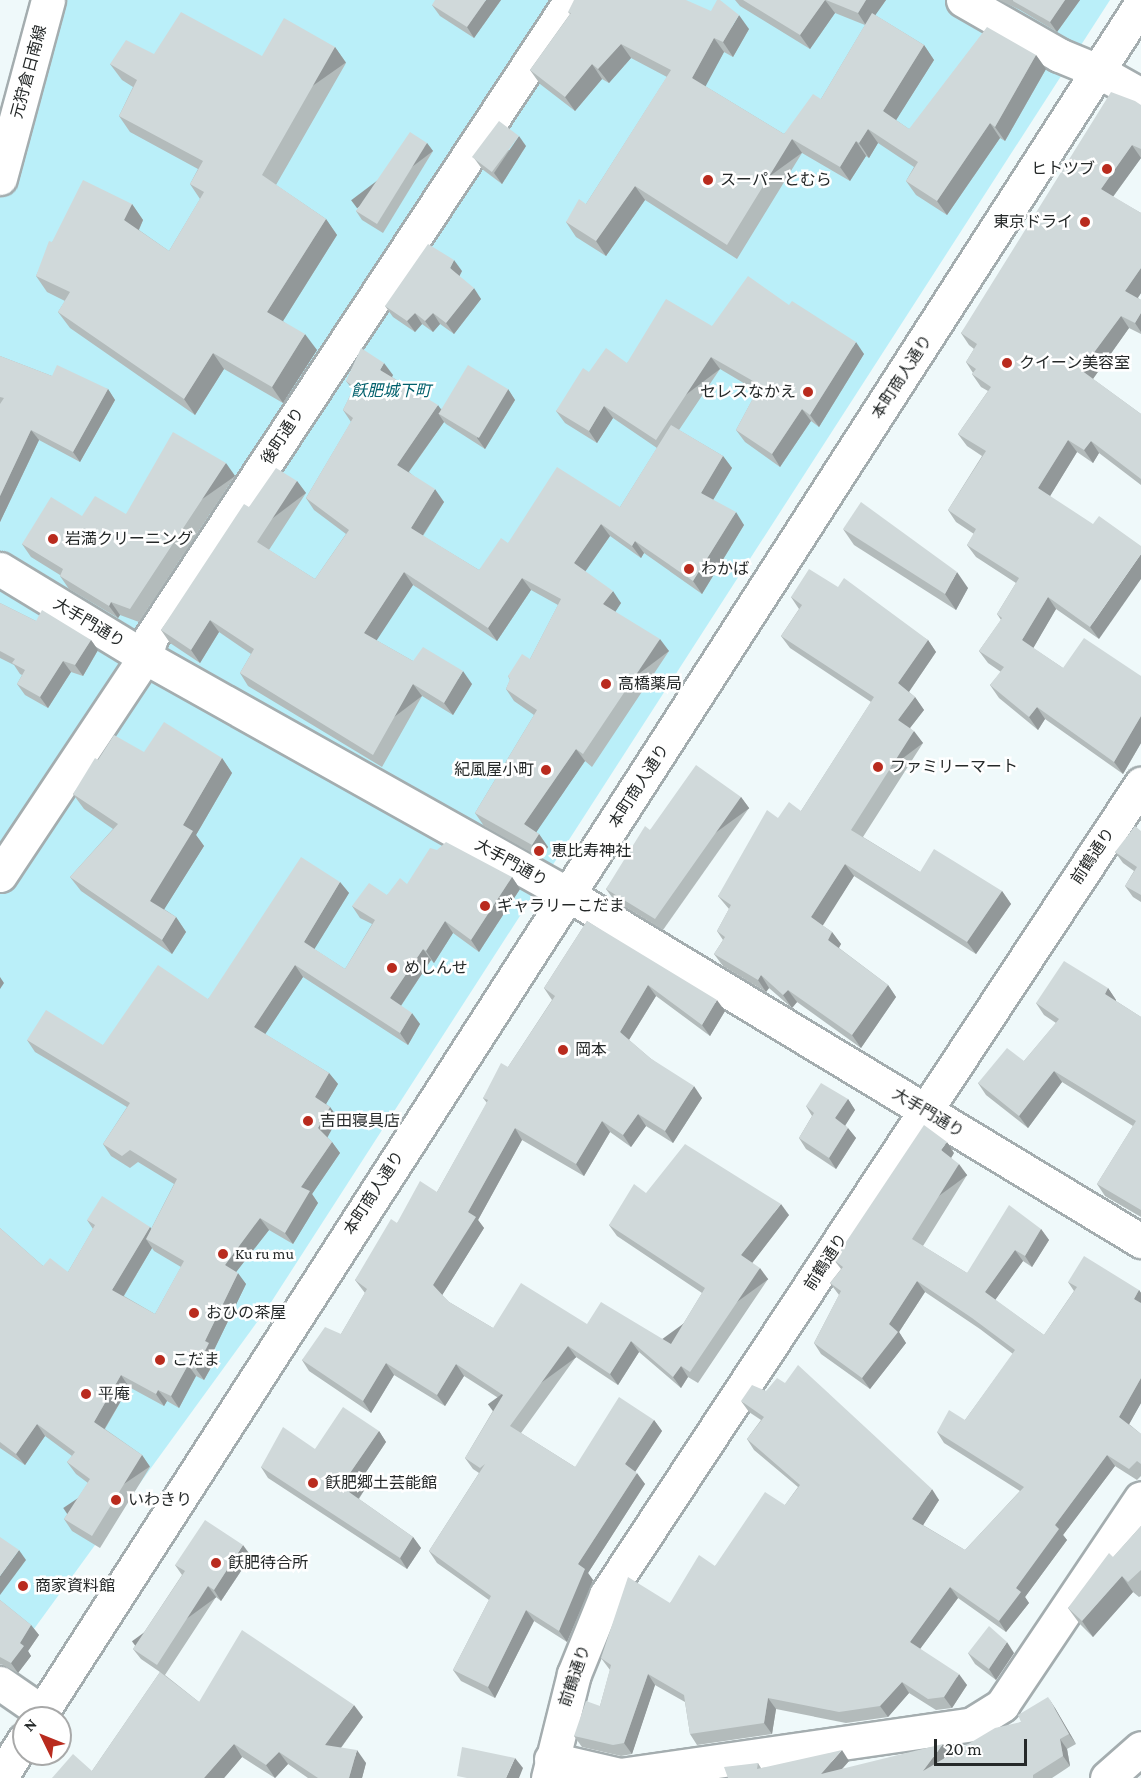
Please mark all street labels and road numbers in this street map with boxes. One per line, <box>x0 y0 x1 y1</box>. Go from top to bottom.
street label: 元狩倉日南線 <box>7 23 51 121</box>
street label: 本町商人通り <box>868 332 936 422</box>
street label: 後町通り <box>258 404 308 468</box>
street label: 大手門通り <box>50 594 128 652</box>
street label: 本町商人通り <box>605 741 673 831</box>
street label: 前鶴通り <box>1067 824 1119 888</box>
street label: 大手門通り <box>471 835 551 891</box>
street label: 大手門通り <box>889 1084 967 1142</box>
street label: 本町商人通り <box>340 1148 408 1238</box>
street label: 前鶴通り <box>801 1230 851 1294</box>
street label: 前鶴通り <box>556 1643 594 1709</box>

